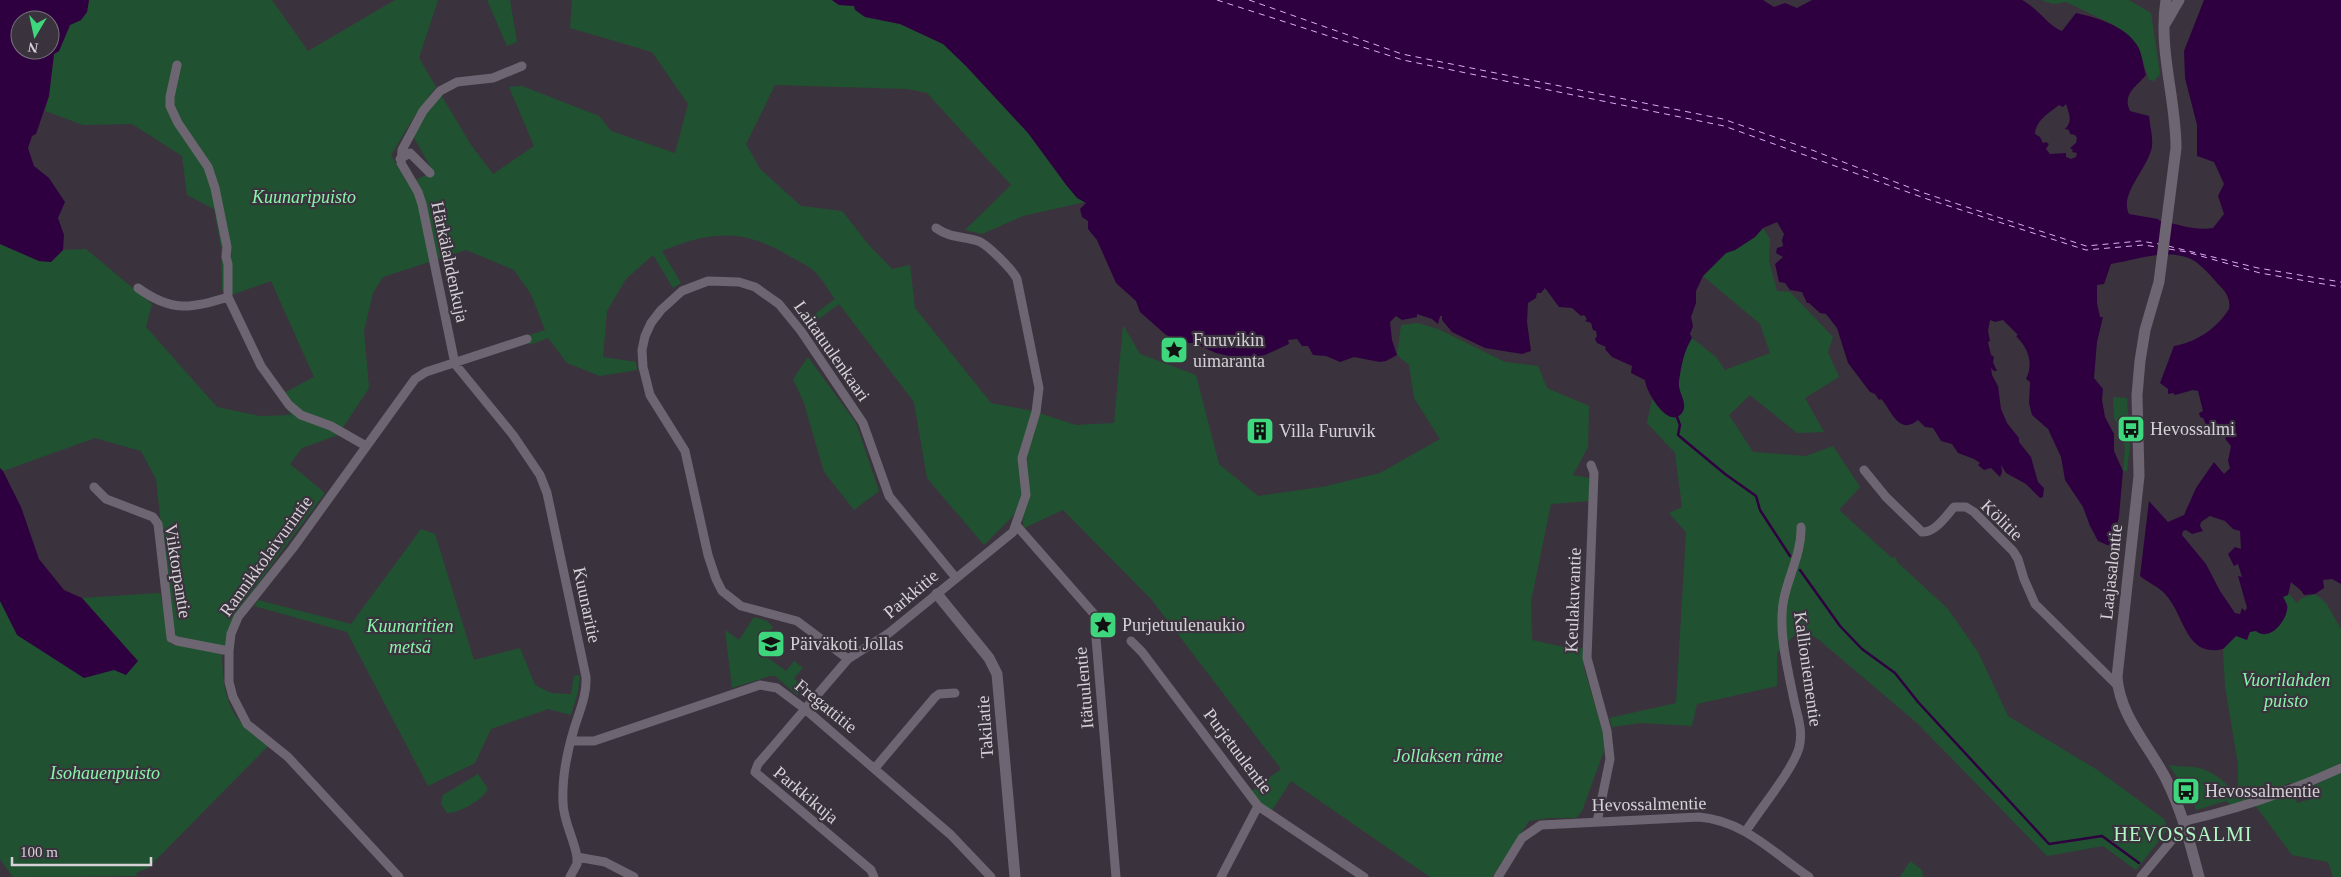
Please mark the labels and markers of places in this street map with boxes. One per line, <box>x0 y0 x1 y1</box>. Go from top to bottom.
place label: Furuvikin uimaranta <box>1193 330 1265 371</box>
place icon: Furuvikin uimaranta <box>1159 335 1189 365</box>
bus stop icon: Hevossalmi <box>2116 414 2146 444</box>
building icon: Villa Furuvik <box>1245 416 1275 446</box>
place label: Hevossalmi <box>2150 419 2235 439</box>
place label: Villa Furuvik <box>1279 421 1375 441</box>
place icon: Purjetuulenaukio <box>1088 610 1118 640</box>
place label: Purjetuulenaukio <box>1122 615 1245 635</box>
school or university icon: Päiväkoti Jollas <box>756 629 786 659</box>
place label: Päiväkoti Jollas <box>790 634 904 654</box>
bus stop icon: Hevossalmentie <box>2171 776 2201 806</box>
place label: Hevossalmentie <box>2205 781 2320 801</box>

